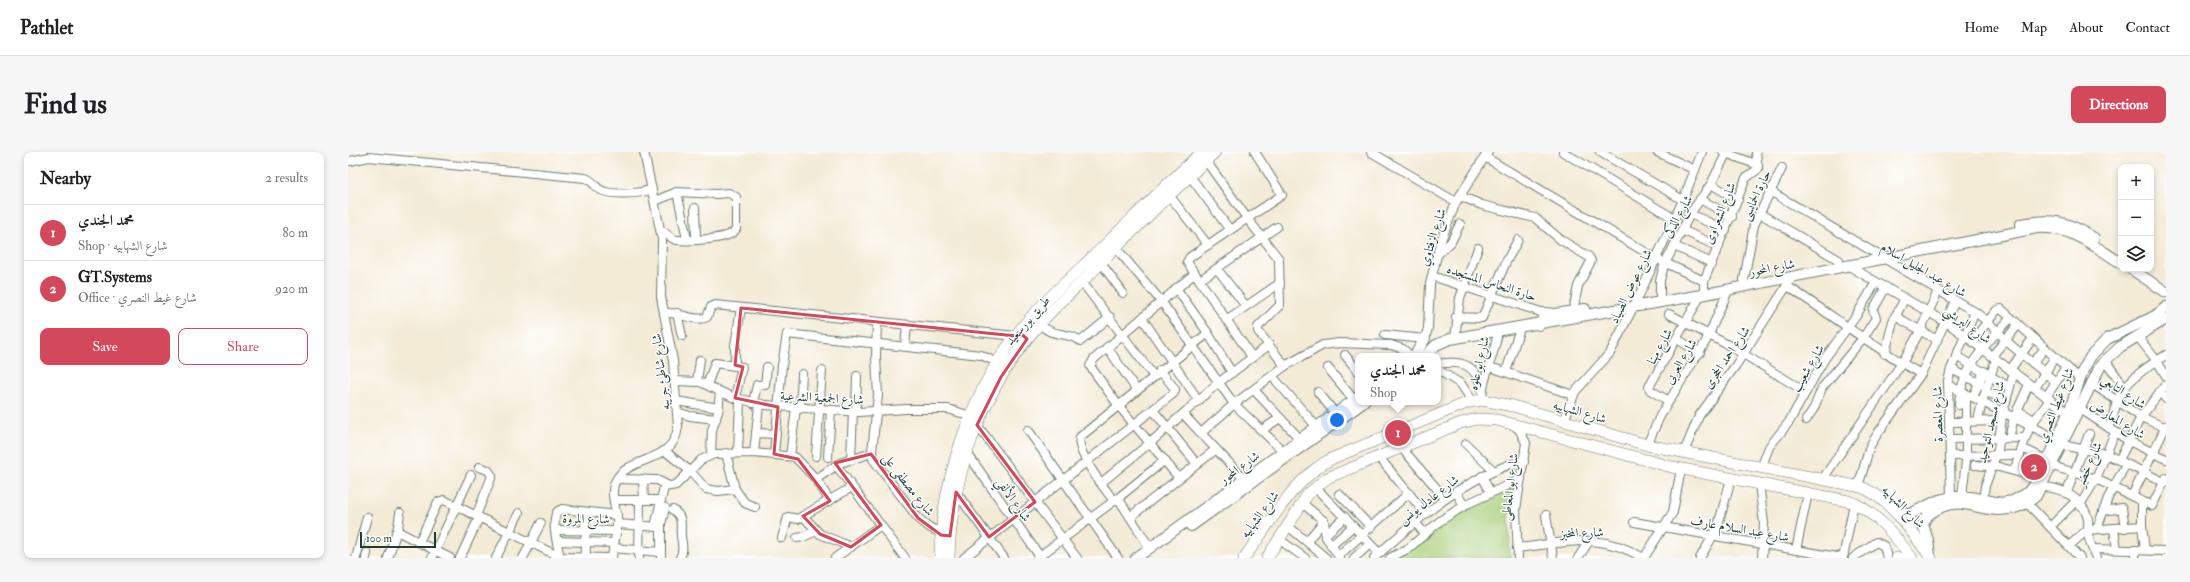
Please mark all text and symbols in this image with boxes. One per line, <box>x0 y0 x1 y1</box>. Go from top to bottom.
text: Pathlet <box>20 16 74 40</box>
text: Home <box>1964 19 1999 36</box>
text: Map <box>2021 19 2047 36</box>
text: About <box>2069 19 2103 36</box>
text: Contact <box>2125 19 2170 36</box>
button: Directions <box>2071 86 2166 123</box>
text: Find us <box>24 87 107 122</box>
map controls <box>2118 164 2154 272</box>
button: + <box>2118 164 2154 200</box>
text: Nearby <box>40 168 91 189</box>
street label: حارة الحمايسى <box>1737 168 1776 224</box>
text: 2 results <box>265 170 308 186</box>
street label: شارع الشعراوى <box>1700 180 1742 248</box>
street label: شارع الذكى <box>1658 192 1699 242</box>
button: − <box>2118 200 2154 236</box>
street label: شارع الزفتاوي <box>1416 206 1453 269</box>
text: محمد الجندي <box>78 211 134 230</box>
text: 1 <box>51 225 55 241</box>
text: 80 m <box>282 225 308 241</box>
button: layers <box>2118 236 2154 272</box>
text: Shop · شارع الشهابيه <box>78 238 168 254</box>
street label: شارع عبد الجليل اسلام <box>1876 239 1969 304</box>
street label: شارع عوض الصياد <box>1606 247 1659 328</box>
street label: شارع المحور <box>1746 256 1797 284</box>
street label: حارة النحاس المستجده <box>1445 261 1539 305</box>
text: GT.Systems <box>78 268 152 287</box>
text: 2 <box>50 281 56 297</box>
text: 920 m <box>275 281 308 297</box>
text: Office · شارع غيط النصري <box>78 290 197 306</box>
street label: طريق بورسعيد <box>1002 293 1054 349</box>
street label: شارع البريشي <box>1938 302 1994 351</box>
street label: شارع احمد الحجرى <box>1700 323 1756 394</box>
street label: شارع مهنا <box>1644 326 1679 369</box>
button: Save <box>40 328 170 365</box>
button: Share <box>178 328 308 365</box>
street label: شارع شاطئ جريبه <box>648 332 677 411</box>
street label: شارع ابو علوه <box>1465 335 1496 393</box>
street label: شارع العربى <box>1661 336 1703 389</box>
street label: شارع شعيب <box>1788 342 1830 397</box>
popup <box>1355 353 1441 405</box>
text: محمد الجندي <box>1370 361 1426 380</box>
street label: شارع غيط النصري <box>2034 366 2080 446</box>
street label: شارع التابعي <box>2096 371 2149 416</box>
street label: شارع مسجد التوحيد <box>1974 379 2011 466</box>
text: Shop <box>1370 385 1397 401</box>
street label: شارع المعصرة <box>1930 386 1949 442</box>
street label: شارع الجمعية الشرعية <box>780 388 864 411</box>
street label: شارع الشهابيه <box>1550 397 1608 430</box>
street label: شارع المعارض <box>2086 397 2148 445</box>
your location <box>1327 410 1347 430</box>
pin: 1 <box>1385 418 1411 448</box>
street label: شارع خضر <box>2071 439 2109 492</box>
street label: شارع المحور <box>1215 448 1265 491</box>
street label: شارع مصطفى على <box>876 450 938 521</box>
street label: شارع ابو المعاطى <box>1498 452 1525 522</box>
pin: 2 <box>2021 452 2047 482</box>
street label: شارع عادل يونس <box>1395 472 1464 530</box>
street label: شارع الألفي <box>988 474 1035 528</box>
street label: شارع الشهابيه <box>1876 482 1928 534</box>
street label: شارع الشهابيه <box>1237 488 1285 543</box>
street label: شارع المروة <box>562 511 610 530</box>
street label: شارع عبد السلام عارف <box>1689 512 1790 548</box>
street label: شارع المخبز <box>1558 524 1604 545</box>
scale bar <box>360 530 436 549</box>
text: 100 m <box>366 532 392 545</box>

